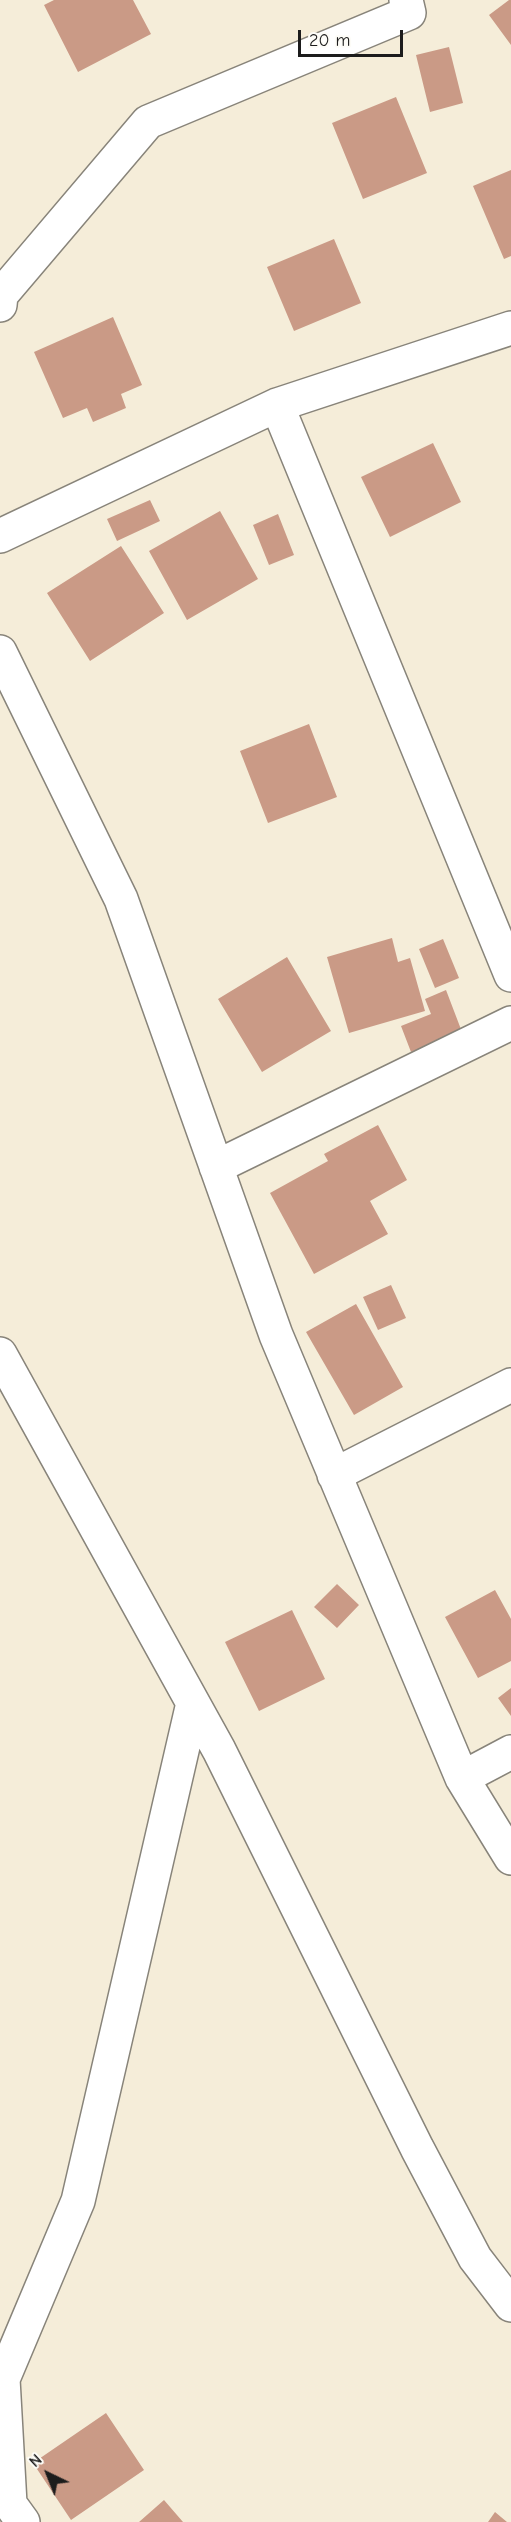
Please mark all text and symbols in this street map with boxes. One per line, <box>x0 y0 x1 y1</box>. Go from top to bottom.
scale bar <box>301 18 406 56</box>
text: 20 m <box>309 30 350 51</box>
north arrow <box>18 2444 78 2504</box>
text: N <box>26 2451 46 2471</box>

